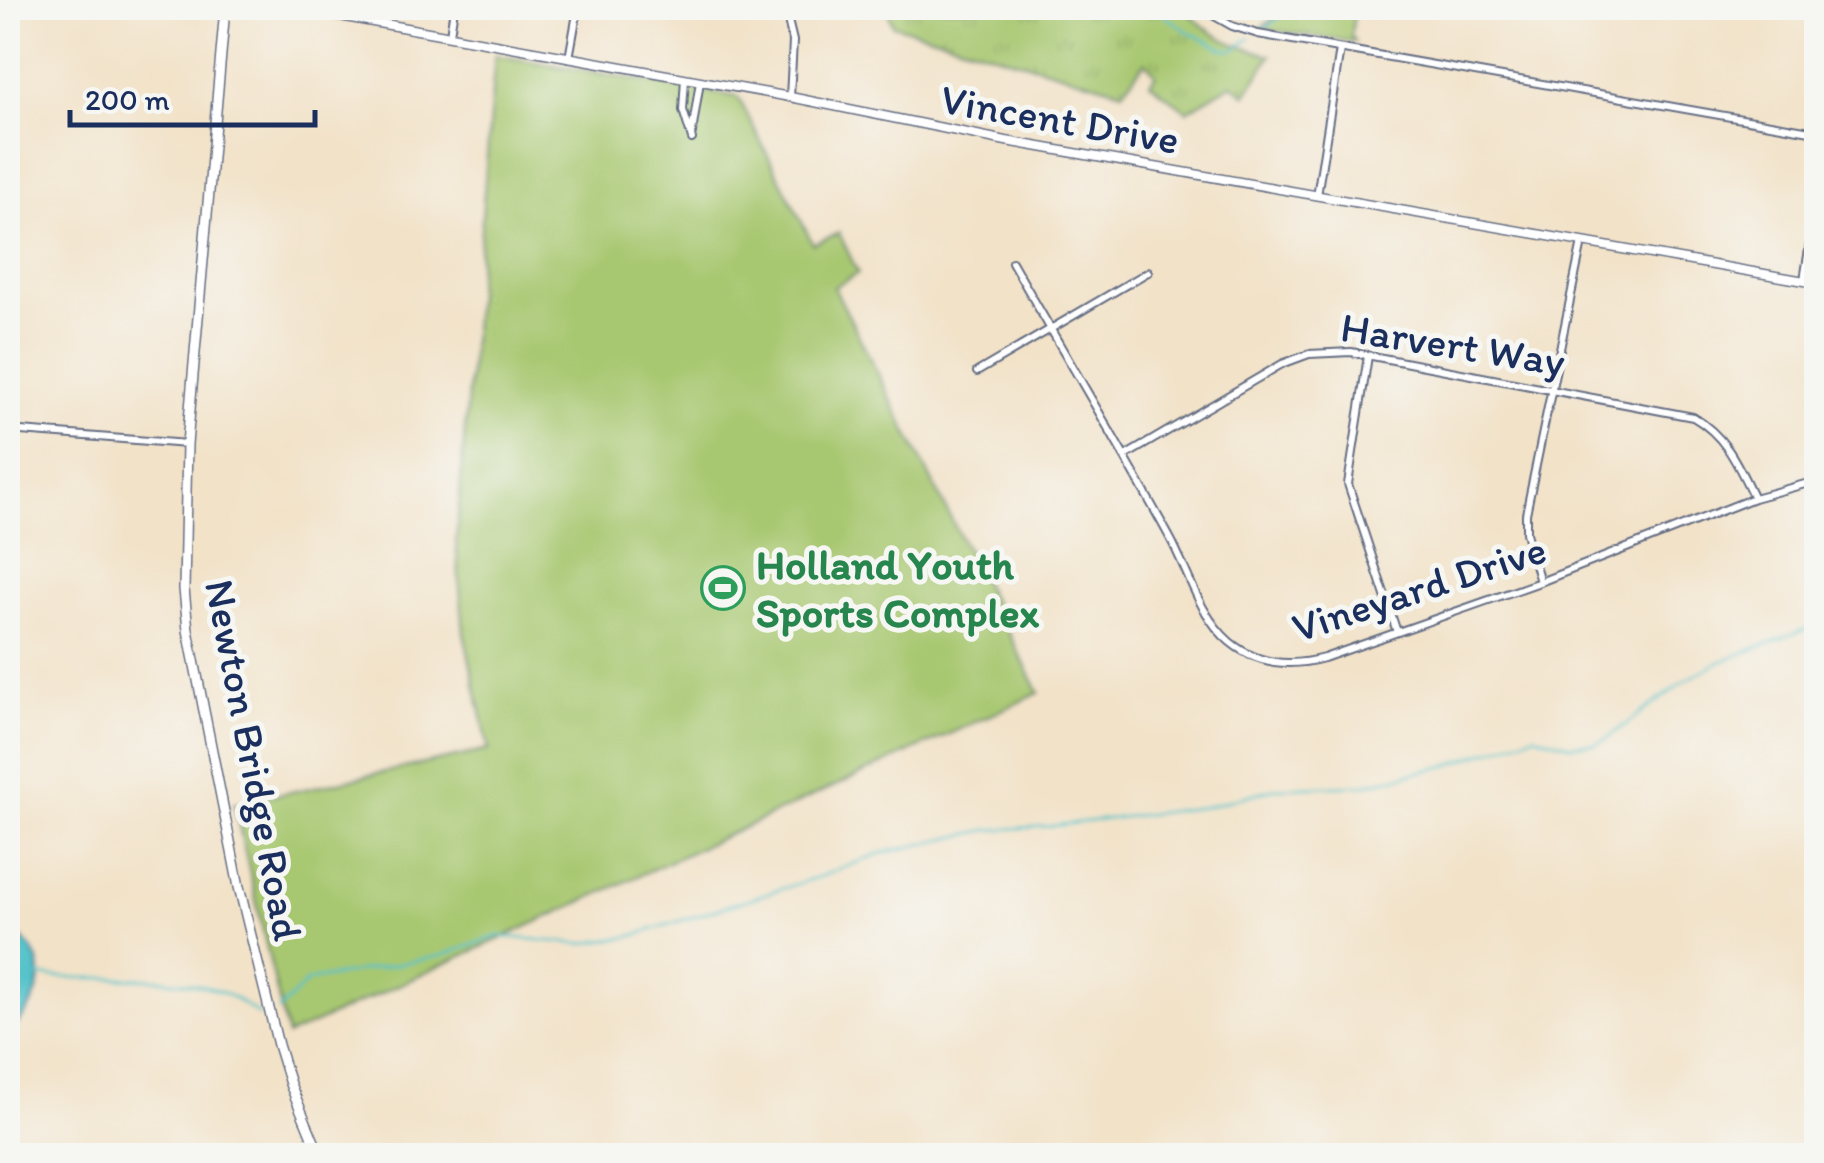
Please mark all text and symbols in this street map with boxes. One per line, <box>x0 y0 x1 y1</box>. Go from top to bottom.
scale bar <box>70 65 315 127</box>
street label: Vincent Drive <box>937 73 1183 165</box>
text: 200 m <box>85 81 170 118</box>
street label: Harvert Way <box>1337 301 1569 387</box>
street label: Vineyard Drive <box>1286 523 1552 653</box>
place label: Holland Youth Sports Complex <box>756 539 1040 638</box>
sports icon: Holland Youth Sports Complex <box>700 565 746 611</box>
street label: Newton Bridge Road <box>194 575 314 945</box>

